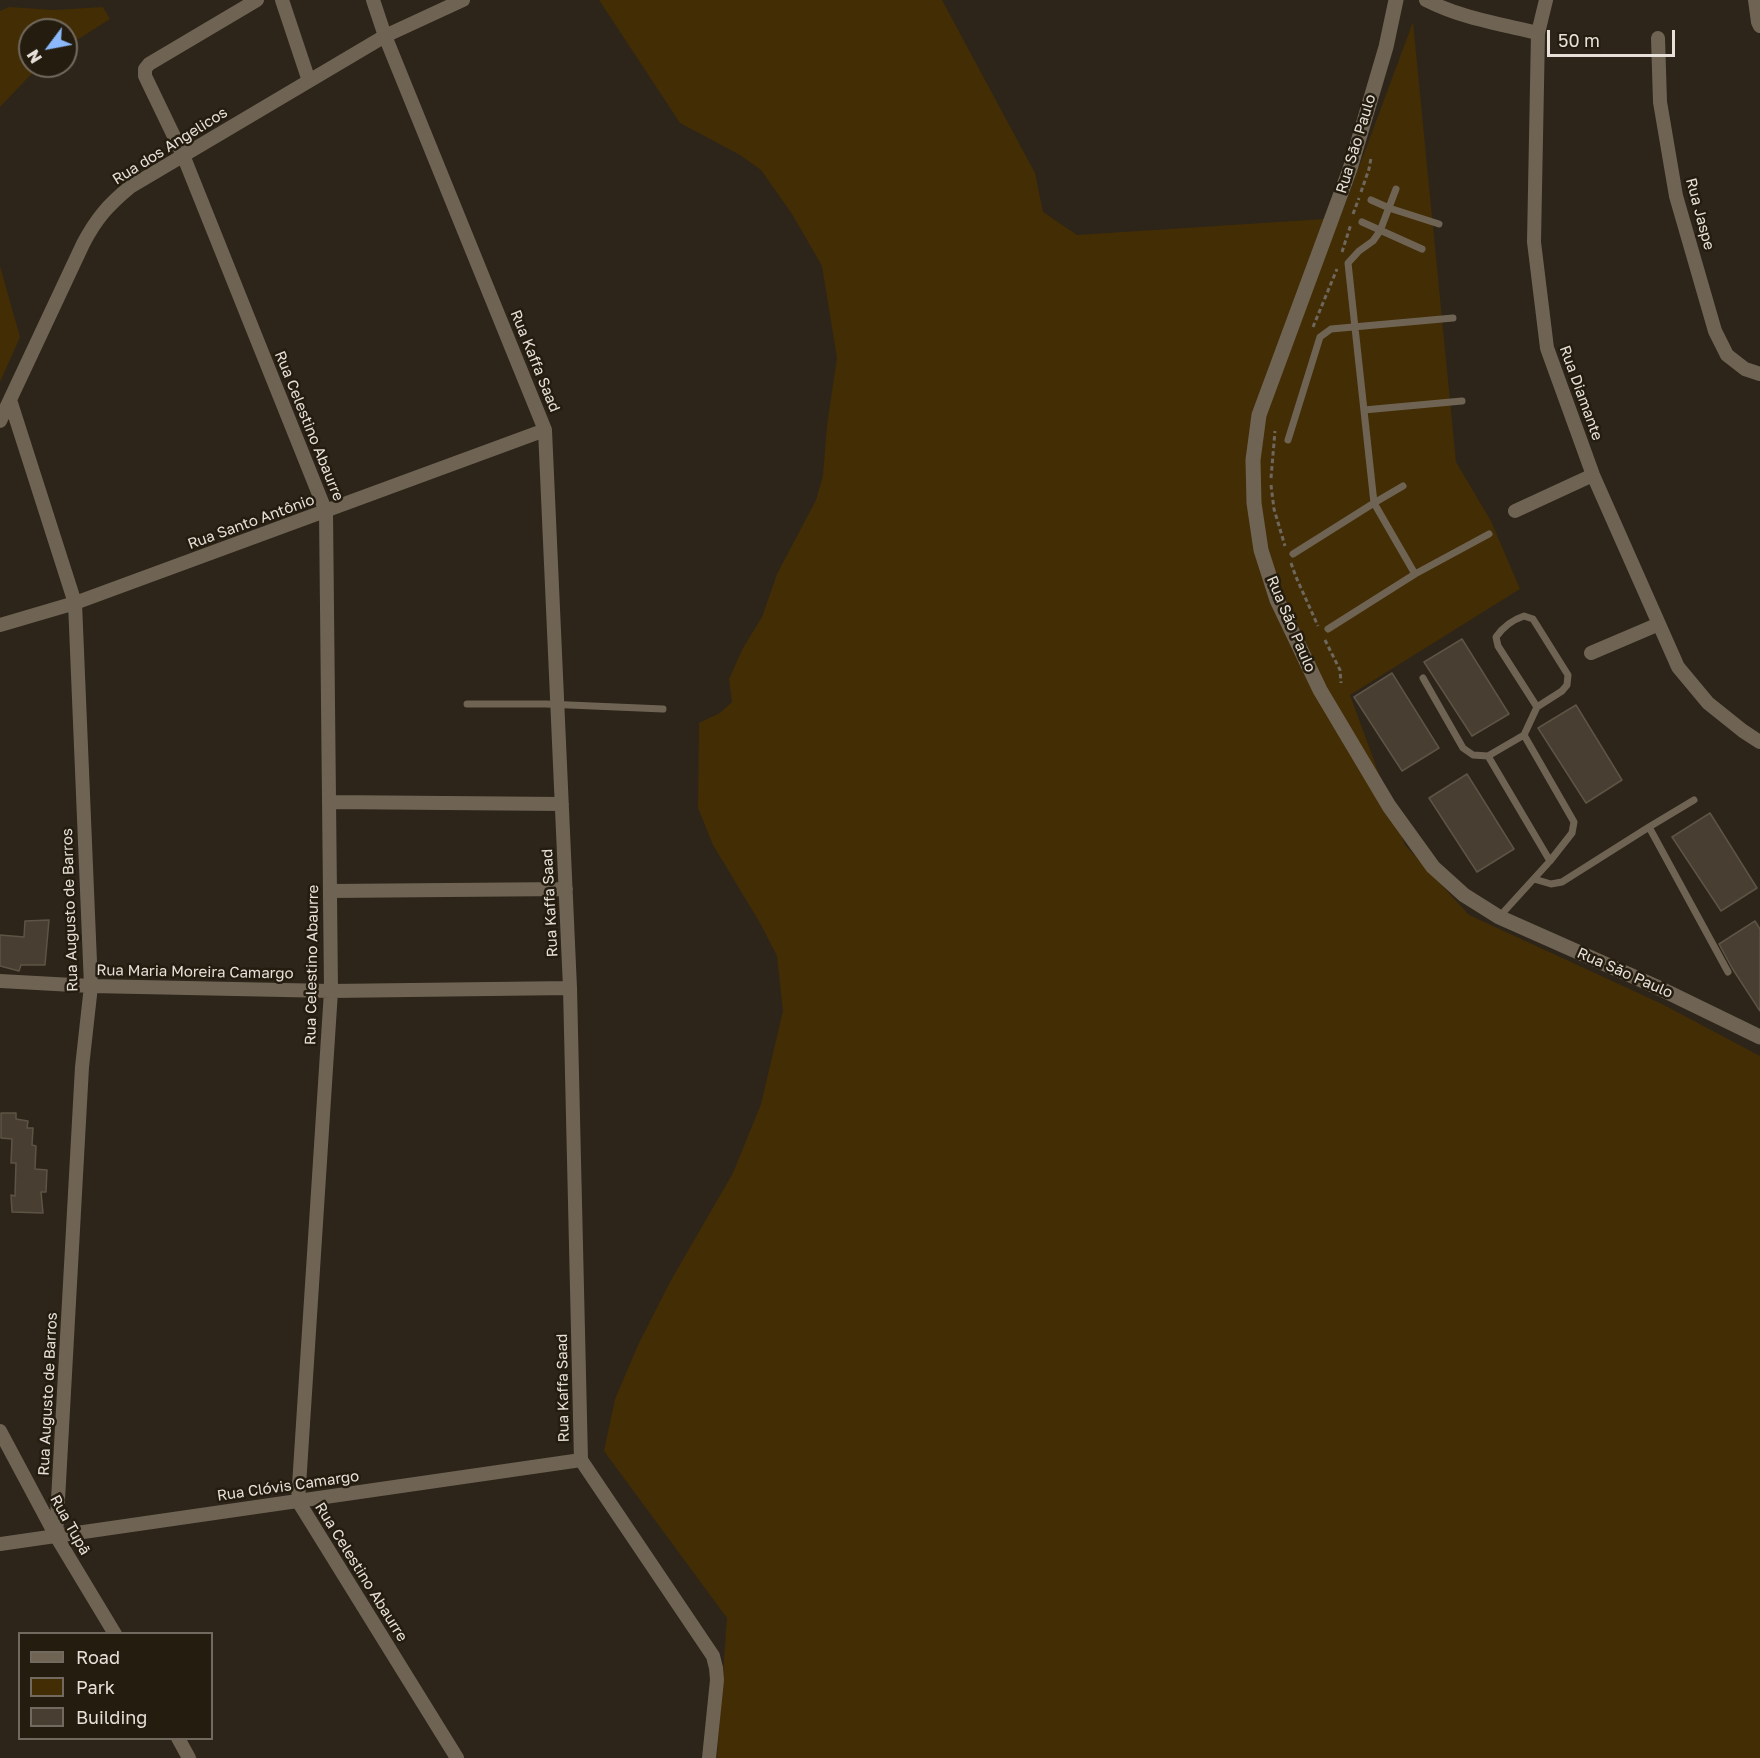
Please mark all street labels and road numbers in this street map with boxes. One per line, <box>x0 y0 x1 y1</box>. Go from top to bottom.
street label: Rua São Paulo <box>1332 92 1380 196</box>
street label: Rua dos Angelicos <box>109 103 231 189</box>
street label: Rua Jaspe <box>1682 176 1718 252</box>
street label: Rua Kaffa Saad <box>506 307 564 415</box>
street label: Rua Diamante <box>1555 343 1607 443</box>
street label: Rua Celestino Abaurre <box>271 348 347 504</box>
street label: Rua Santo Antônio <box>185 491 317 553</box>
street label: Rua São Paulo <box>1263 573 1319 675</box>
street label: Rua Augusto de Barros <box>58 828 82 992</box>
street label: Rua Kaffa Saad <box>538 848 562 958</box>
street label: Rua Celestino Abaurre <box>302 885 322 1045</box>
street label: Rua São Paulo <box>1574 944 1676 1002</box>
street label: Rua Maria Moreira Camargo <box>96 961 294 983</box>
street label: Rua Augusto de Barros <box>35 1312 61 1476</box>
street label: Rua Kaffa Saad <box>553 1334 573 1442</box>
street label: Rua Clóvis Camargo <box>216 1467 360 1505</box>
street label: Rua Tupã <box>46 1492 94 1558</box>
street label: Rua Celestino Abaurre <box>311 1499 411 1645</box>

